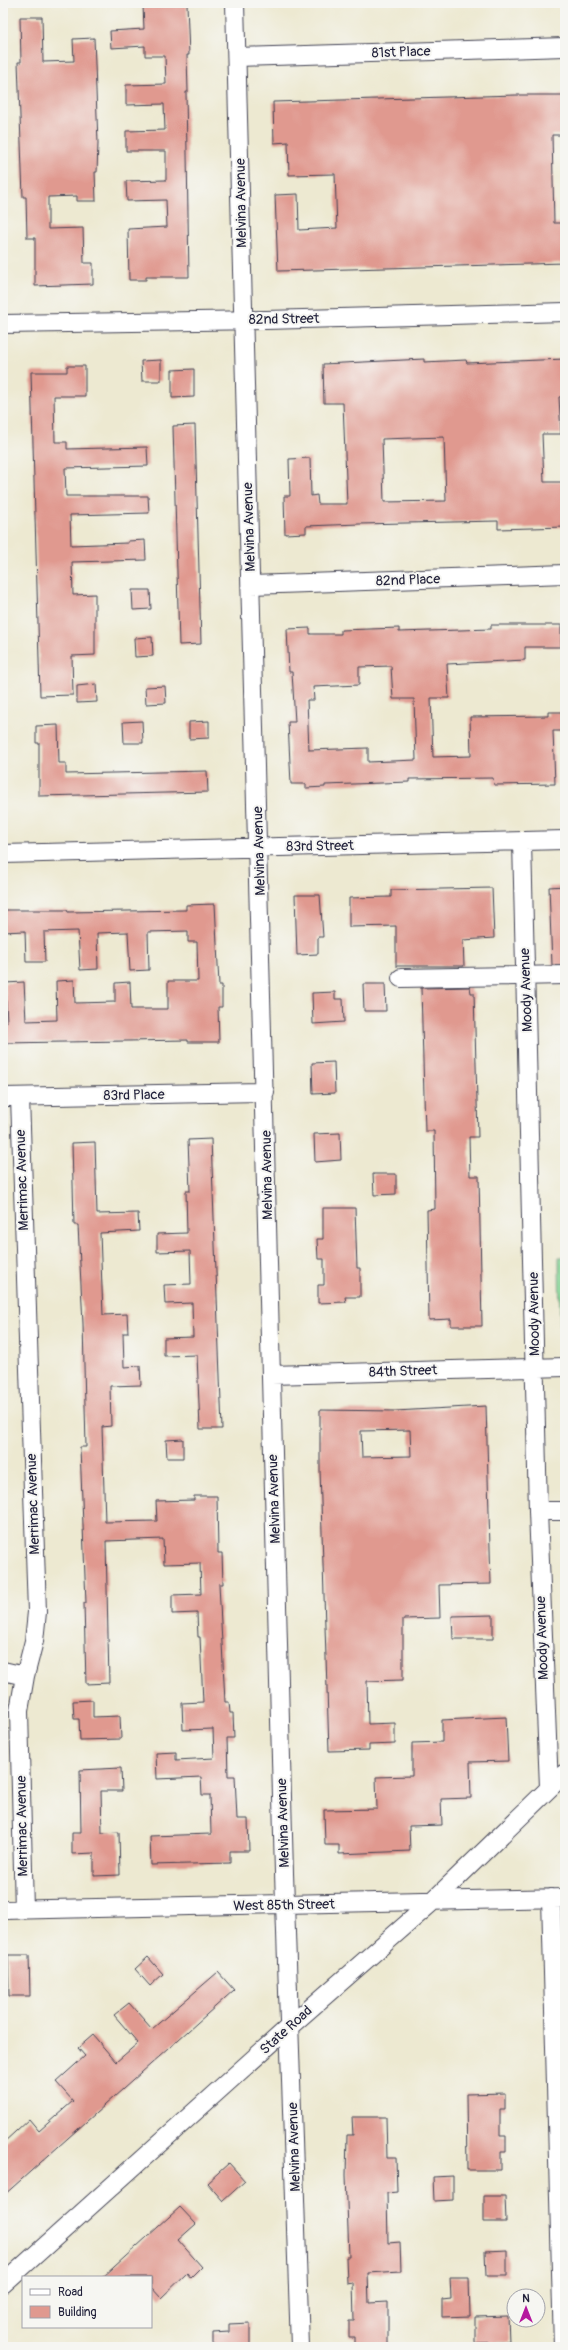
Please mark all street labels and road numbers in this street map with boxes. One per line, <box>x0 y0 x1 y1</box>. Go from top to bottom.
street label: 81st Place <box>371 42 431 62</box>
street label: Melvina Avenue <box>232 158 250 248</box>
street label: 82nd Street <box>249 310 320 328</box>
street label: Melvina Avenue <box>239 482 259 572</box>
street label: 82nd Place <box>376 570 441 590</box>
street label: Melvina Avenue <box>249 806 269 896</box>
street label: 83rd Street <box>286 837 354 855</box>
street label: Moody Avenue <box>516 948 536 1032</box>
street label: 83rd Place <box>103 1086 165 1104</box>
street label: Merrimac Avenue <box>12 1129 32 1231</box>
street label: Melvina Avenue <box>258 1130 276 1220</box>
street label: Moody Avenue <box>525 1272 543 1356</box>
street label: 84th Street <box>369 1361 438 1381</box>
street label: Merrimac Avenue <box>23 1453 43 1555</box>
street label: Melvina Avenue <box>264 1454 284 1544</box>
street label: Moody Avenue <box>532 1596 552 1680</box>
street label: Merrimac Avenue <box>13 1775 31 1877</box>
street label: Melvina Avenue <box>273 1778 293 1868</box>
street label: West 85th Street <box>233 1896 335 1914</box>
street label: State Road <box>256 2002 316 2058</box>
street label: Melvina Avenue <box>284 2102 304 2192</box>

